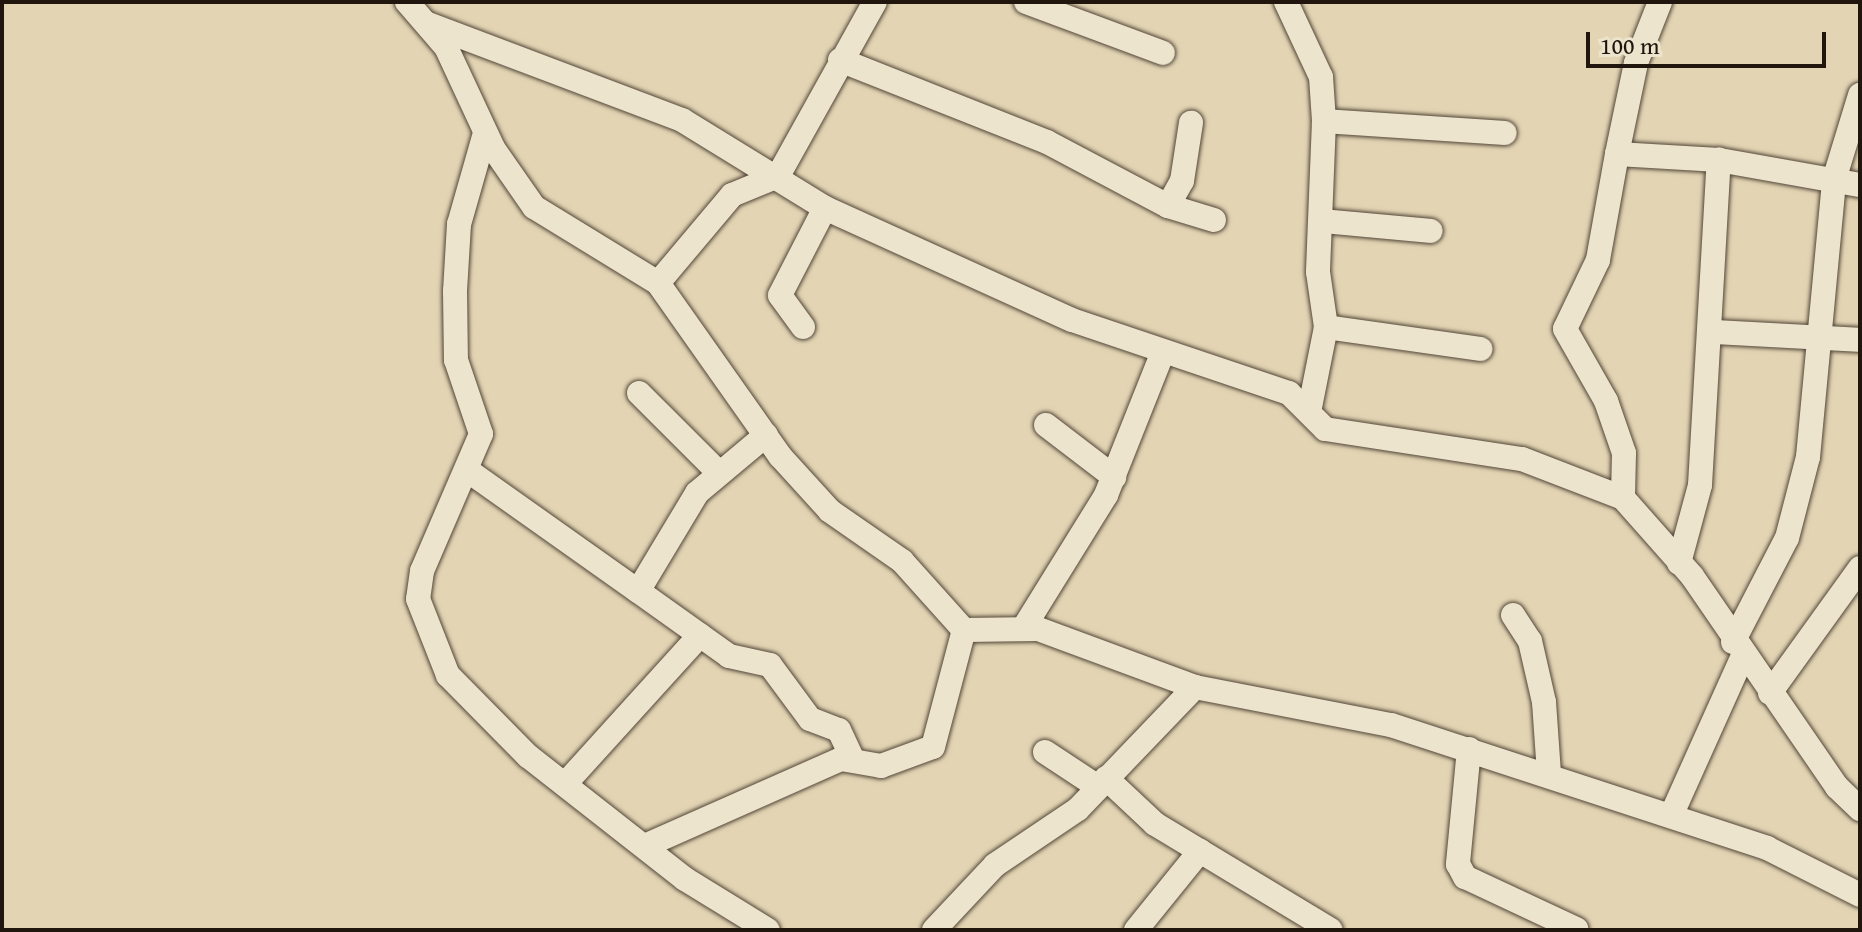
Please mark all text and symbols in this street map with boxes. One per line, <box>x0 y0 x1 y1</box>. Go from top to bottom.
scale bar <box>1590 16 1830 66</box>
text: 100 m <box>1600 28 1660 63</box>

